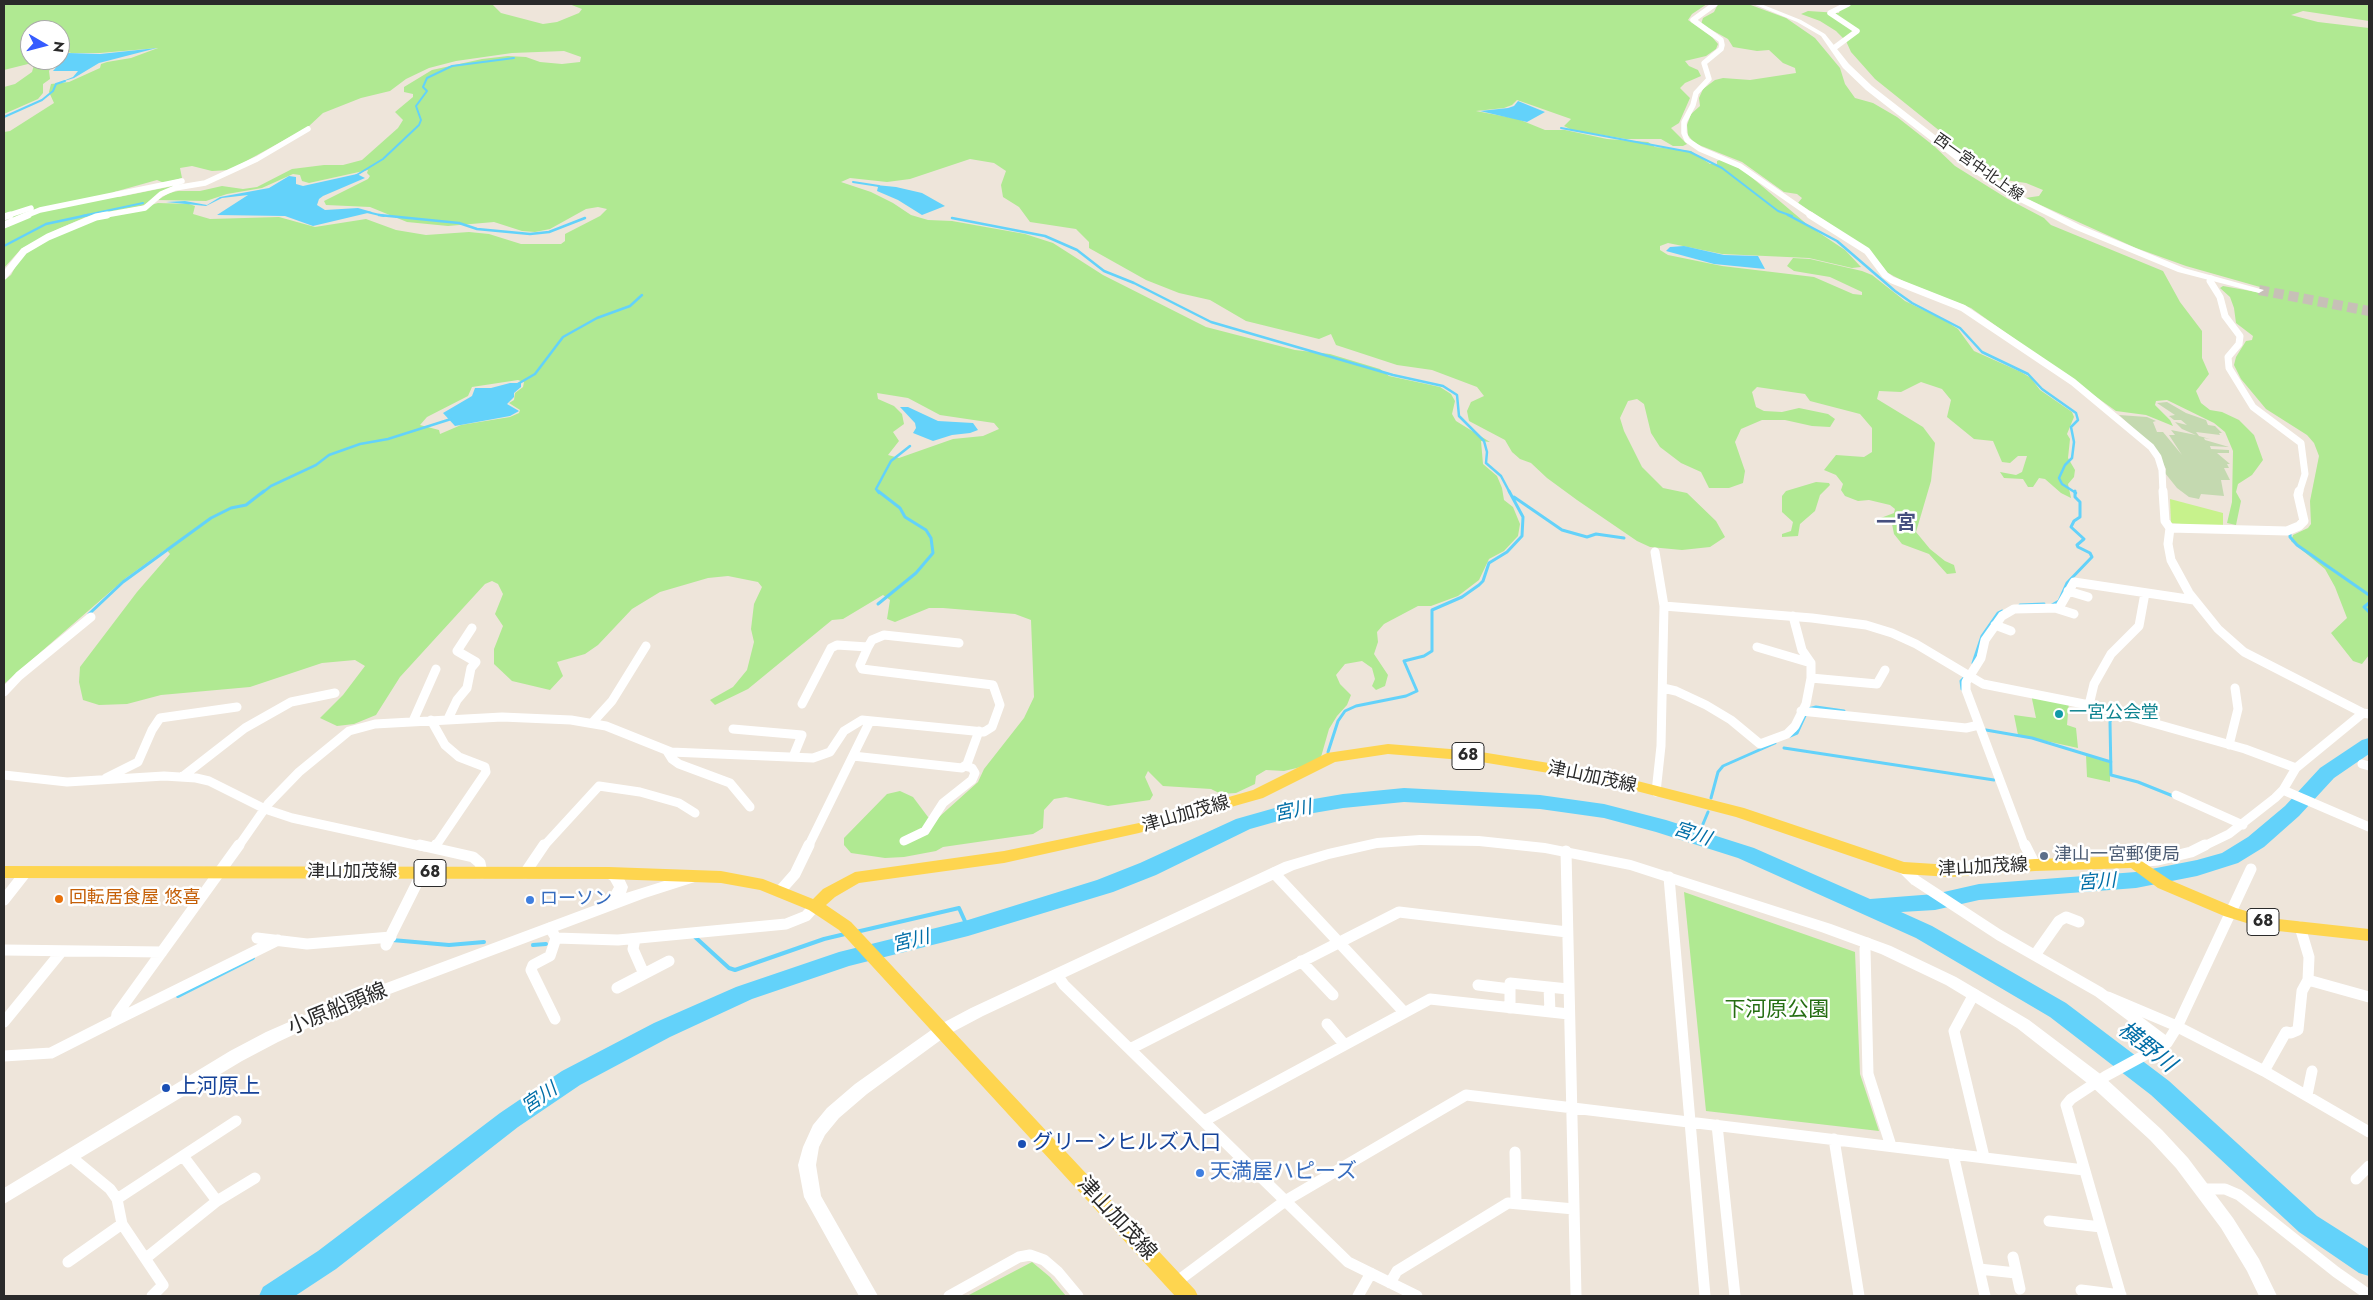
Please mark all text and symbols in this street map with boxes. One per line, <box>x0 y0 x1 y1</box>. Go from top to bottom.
north arrow <box>20 20 70 70</box>
text: N <box>48 40 70 54</box>
street label: 西一宮中北上線 <box>1930 131 2026 205</box>
district label: 一宮 <box>1876 512 1916 536</box>
place label: 一宮公会堂 <box>2069 703 2159 725</box>
marker: 一宮公会堂 <box>2053 708 2065 720</box>
road number: 68 <box>1452 742 1484 769</box>
street label: 津山加茂線 <box>1546 758 1638 798</box>
street label: 津山加茂線 <box>1140 792 1232 838</box>
water label: 宮川 <box>1272 797 1314 827</box>
water label: 宮川 <box>1670 818 1714 852</box>
place label: 津山一宮郵便局 <box>2054 845 2180 867</box>
marker: 津山一宮郵便局 <box>2038 850 2050 862</box>
street label: 津山加茂線 <box>1937 855 2029 881</box>
road number: 68 <box>414 860 446 886</box>
street label: 津山加茂線 <box>307 862 397 884</box>
water label: 宮川 <box>2077 870 2117 896</box>
place label: 回転居食屋 悠喜 <box>69 888 200 910</box>
place label: ローソン <box>540 889 612 911</box>
marker: 回転居食屋 悠喜 <box>53 893 65 905</box>
marker: ローソン <box>524 894 536 906</box>
road number: 68 <box>2247 909 2279 936</box>
water label: 宮川 <box>890 926 932 958</box>
street label: 小原船頭線 <box>285 979 391 1041</box>
park label: 下河原公園 <box>1725 998 1829 1024</box>
water label: 横野川 <box>2112 1017 2180 1079</box>
place label: 上河原上 <box>176 1075 260 1101</box>
water label: 宮川 <box>518 1079 562 1119</box>
marker: 上河原上 <box>160 1082 172 1094</box>
place label: グリーンヒルズ入口 <box>1032 1131 1221 1157</box>
marker: グリーンヒルズ入口 <box>1016 1138 1028 1150</box>
place label: 天満屋ハピーズ <box>1210 1160 1357 1186</box>
marker: 天満屋ハピーズ <box>1194 1167 1206 1179</box>
street label: 津山加茂線 <box>1071 1172 1161 1266</box>

